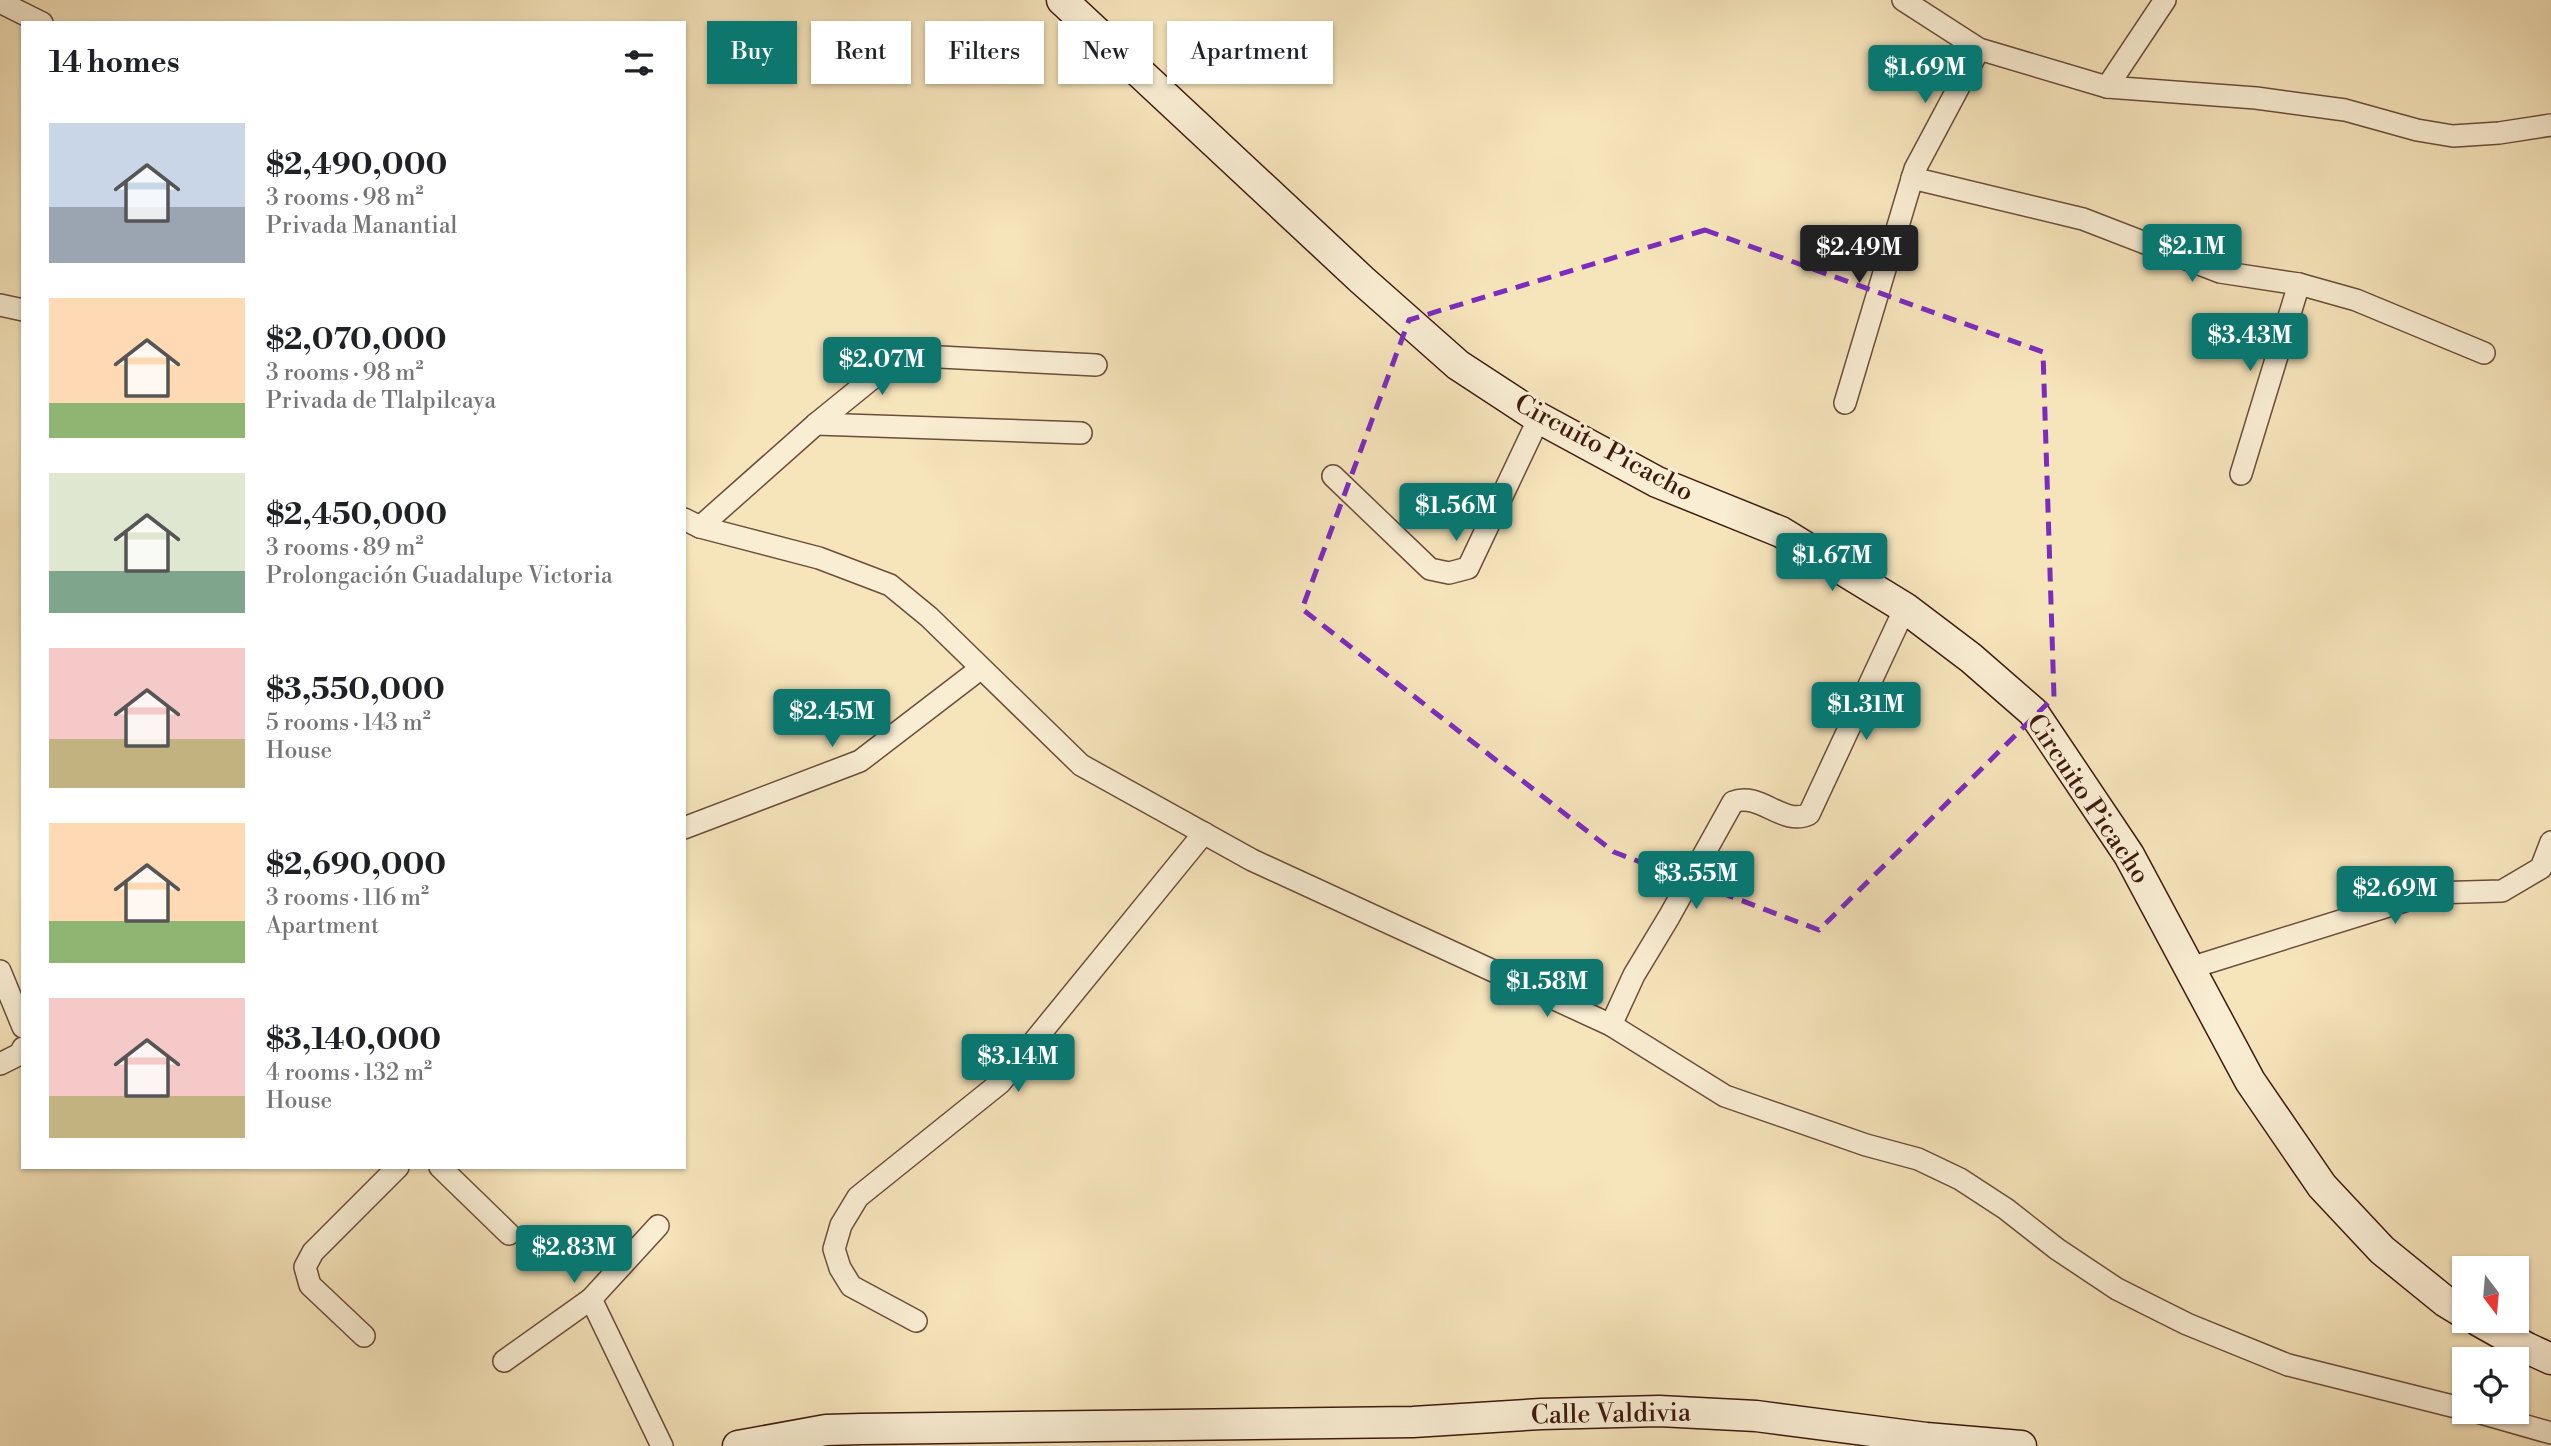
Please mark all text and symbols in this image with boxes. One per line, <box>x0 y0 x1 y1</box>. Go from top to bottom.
chip: Buy <box>707 21 797 84</box>
chip: Rent <box>811 21 911 84</box>
chip: Filters <box>925 21 1044 84</box>
chip: New <box>1058 21 1153 84</box>
chip: Apartment <box>1167 21 1333 84</box>
text: 14 homes <box>49 44 180 82</box>
icon: filters <box>620 44 658 82</box>
pin: $1.69M <box>1868 46 1982 105</box>
text: $1.69M <box>1884 54 1966 82</box>
text: $2,490,000 <box>266 146 447 184</box>
icon: home <box>105 151 189 235</box>
text: 3 rooms · 98 m² <box>266 184 423 212</box>
text: Privada Manantial <box>266 212 457 240</box>
pin: $2.1M <box>2143 224 2241 284</box>
pin: $2.49M <box>1802 226 1916 285</box>
text: $2.1M <box>2159 233 2225 261</box>
text: $2.49M <box>1816 234 1902 262</box>
pin: $3.43M <box>2193 314 2307 373</box>
text: $2,070,000 <box>266 321 447 359</box>
text: $3.43M <box>2208 322 2292 350</box>
icon: home <box>105 326 189 410</box>
pin: $2.07M <box>825 338 939 397</box>
text: $2.07M <box>839 346 925 374</box>
text: 3 rooms · 98 m² <box>266 359 423 387</box>
text: Privada de Tlalpilcaya <box>266 387 496 415</box>
street label: Circuito Picacho <box>1509 387 1699 509</box>
pin: $1.56M <box>1399 484 1513 543</box>
text: $1.56M <box>1415 492 1497 520</box>
text: $2,450,000 <box>266 496 447 534</box>
icon: home <box>105 501 189 585</box>
text: 3 rooms · 89 m² <box>266 534 423 562</box>
pin: $1.67M <box>1775 534 1889 593</box>
text: $1.67M <box>1792 542 1872 570</box>
text: Prolongación Guadalupe Victoria <box>266 562 613 590</box>
text: $3,550,000 <box>266 671 445 709</box>
icon: home <box>105 676 189 760</box>
pin: $1.31M <box>1809 682 1923 742</box>
pin: $2.45M <box>775 690 889 749</box>
text: $1.31M <box>1828 691 1904 719</box>
text: $2.45M <box>789 698 875 726</box>
street label: Circuito Picacho <box>2019 708 2157 890</box>
text: 5 rooms · 143 m² <box>266 709 431 737</box>
text: House <box>266 737 332 765</box>
text: $2,690,000 <box>266 846 446 884</box>
icon: home <box>105 851 189 935</box>
pin: $3.55M <box>1639 852 1753 911</box>
text: $3.55M <box>1654 860 1738 888</box>
pin: $2.69M <box>2338 866 2452 926</box>
text: $2.69M <box>2353 875 2437 903</box>
text: 3 rooms · 116 m² <box>266 884 429 912</box>
text: Apartment <box>266 912 379 940</box>
pin: $1.58M <box>1490 960 1604 1019</box>
text: $1.58M <box>1506 968 1588 996</box>
text: $3,140,000 <box>266 1021 441 1059</box>
icon: home <box>105 1026 189 1110</box>
pin: $3.14M <box>961 1034 1075 1094</box>
text: $3.14M <box>978 1043 1058 1071</box>
text: 4 rooms · 132 m² <box>266 1059 432 1087</box>
text: House <box>266 1087 332 1115</box>
pin: $2.83M <box>517 1226 631 1285</box>
text: $2.83M <box>532 1234 616 1262</box>
north arrow <box>2452 1256 2529 1334</box>
map controls <box>2452 1256 2529 1424</box>
button: locate <box>2452 1347 2529 1424</box>
street label: Calle Valdivia <box>1531 1397 1692 1431</box>

